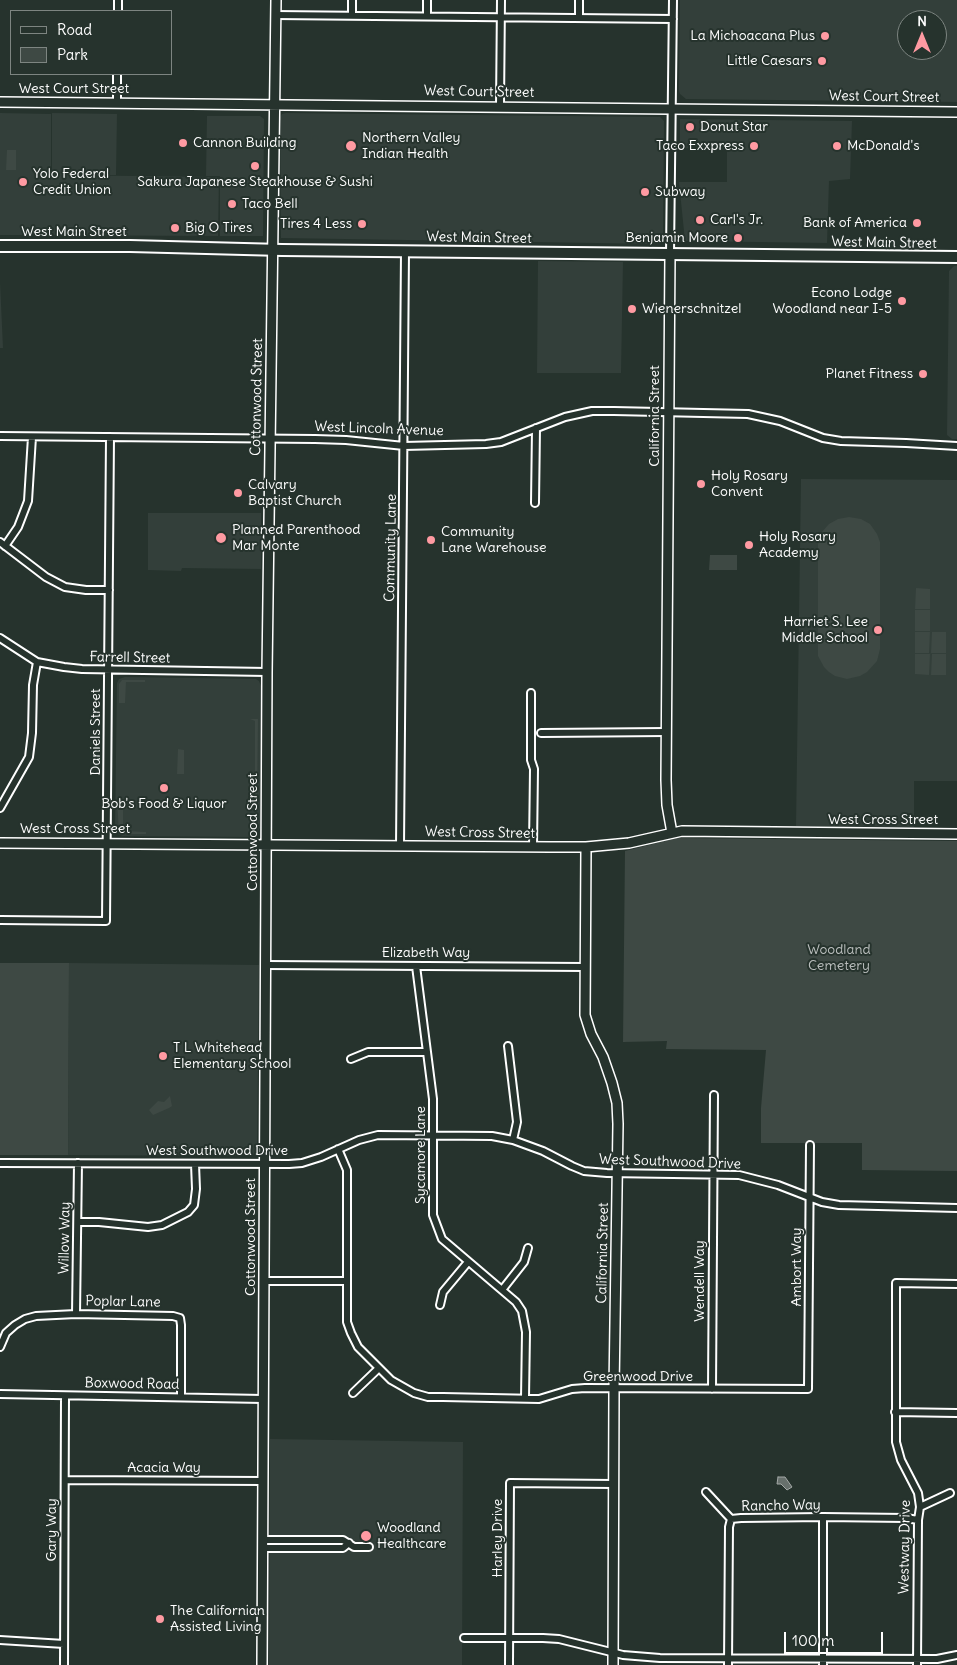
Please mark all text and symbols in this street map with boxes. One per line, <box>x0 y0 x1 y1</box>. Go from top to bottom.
legend <box>10 10 172 75</box>
north arrow <box>897 10 947 60</box>
text: N <box>917 12 927 30</box>
text: Road <box>57 20 92 39</box>
place label: La Michoacana Plus <box>690 28 815 44</box>
marker: La Michoacana Plus <box>819 30 831 42</box>
text: Park <box>57 45 88 64</box>
place label: Little Caesars <box>727 53 812 69</box>
marker: Little Caesars <box>816 55 828 67</box>
street label: West Court Street <box>19 81 129 97</box>
street label: West Court Street <box>424 83 534 101</box>
street label: West Court Street <box>829 88 939 106</box>
place label: Donut Star <box>700 119 768 135</box>
marker: Donut Star <box>684 121 696 133</box>
place label: Northern Valley Indian Health <box>362 130 461 162</box>
place label: Cannon Building <box>193 135 297 151</box>
marker: Cannon Building <box>177 137 189 149</box>
place label: Taco Exxpress <box>656 138 744 154</box>
place label: McDonald's <box>847 138 920 154</box>
marker: Northern Valley Indian Health <box>344 139 358 153</box>
marker: Taco Exxpress <box>748 140 760 152</box>
marker: McDonald's <box>831 140 843 152</box>
marker: Sakura Japanese Steakhouse & Sushi <box>249 160 261 172</box>
place label: Yolo Federal Credit Union <box>33 166 111 198</box>
place label: Sakura Japanese Steakhouse & Sushi <box>137 174 373 190</box>
marker: Yolo Federal Credit Union <box>17 176 29 188</box>
place label: Subway <box>655 184 706 200</box>
marker: Subway <box>639 186 651 198</box>
place label: Taco Bell <box>242 196 298 212</box>
marker: Taco Bell <box>226 198 238 210</box>
place label: Carl's Jr. <box>710 212 763 228</box>
marker: Carl's Jr. <box>694 214 706 226</box>
place label: Bank of America <box>803 215 907 231</box>
place label: Tires 4 Less <box>280 216 352 232</box>
marker: Bank of America <box>911 217 923 229</box>
marker: Tires 4 Less <box>356 218 368 230</box>
place label: Big O Tires <box>185 220 252 236</box>
marker: Big O Tires <box>169 222 181 234</box>
street label: West Main Street <box>21 224 127 240</box>
street label: West Main Street <box>426 229 532 247</box>
place label: Benjamin Moore <box>625 230 728 246</box>
marker: Benjamin Moore <box>732 232 744 244</box>
street label: West Main Street <box>831 234 937 252</box>
place label: Econo Lodge Woodland near I-5 <box>773 285 892 318</box>
marker: Econo Lodge Woodland near I-5 <box>896 295 908 307</box>
place label: Wienerschnitzel <box>642 301 741 317</box>
marker: Wienerschnitzel <box>626 303 638 315</box>
street label: Cottonwood Street <box>248 338 266 456</box>
street label: California Street <box>647 365 663 467</box>
place label: Planet Fitness <box>826 366 913 382</box>
marker: Planet Fitness <box>917 368 929 380</box>
street label: West Lincoln Avenue <box>314 418 444 440</box>
place label: Holy Rosary Convent <box>711 468 788 501</box>
place label: Calvary Baptist Church <box>248 477 342 510</box>
marker: Holy Rosary Convent <box>695 478 707 490</box>
marker: Calvary Baptist Church <box>232 487 244 499</box>
street label: Community Lane <box>382 494 400 602</box>
place label: Planned Parenthood Mar Monte <box>232 522 361 554</box>
place label: Community Lane Warehouse <box>441 524 547 556</box>
place label: Holy Rosary Academy <box>759 529 836 562</box>
marker: Planned Parenthood Mar Monte <box>214 531 228 545</box>
marker: Community Lane Warehouse <box>425 534 437 546</box>
marker: Holy Rosary Academy <box>743 539 755 551</box>
place label: Harriet S. Lee Middle School <box>781 614 868 646</box>
marker: Harriet S. Lee Middle School <box>872 624 884 636</box>
street label: Farrell Street <box>89 649 171 667</box>
street label: Daniels Street <box>88 689 104 775</box>
street label: Cottonwood Street <box>245 773 261 891</box>
marker: Bob's Food & Liquor <box>158 782 170 794</box>
place label: Bob's Food & Liquor <box>101 796 227 812</box>
street label: West Cross Street <box>828 812 938 828</box>
street label: West Cross Street <box>20 821 130 837</box>
street label: West Cross Street <box>425 824 535 842</box>
park label: Woodland Cemetery <box>807 942 871 974</box>
street label: Elizabeth Way <box>382 945 470 961</box>
place label: T L Whitehead Elementary School <box>173 1040 291 1072</box>
marker: T L Whitehead Elementary School <box>157 1050 169 1062</box>
street label: Sycamore Lane <box>413 1106 429 1204</box>
street label: West Southwood Drive <box>146 1143 288 1159</box>
street label: West Southwood Drive <box>599 1151 741 1173</box>
street label: Cottonwood Street <box>243 1178 259 1296</box>
street label: Willow Way <box>56 1202 74 1274</box>
street label: California Street <box>594 1202 612 1304</box>
street label: Ambort Way <box>789 1228 805 1306</box>
street label: Wendell Way <box>692 1240 708 1322</box>
street label: Poplar Lane <box>85 1293 161 1311</box>
street label: Greenwood Drive <box>583 1369 693 1385</box>
street label: Boxwood Road <box>84 1375 180 1393</box>
street label: Acacia Way <box>127 1460 201 1476</box>
street label: Rancho Way <box>741 1497 821 1515</box>
street label: Gary Way <box>44 1498 60 1562</box>
street label: Harley Drive <box>490 1499 506 1577</box>
street label: Westway Drive <box>896 1500 914 1594</box>
place label: Woodland Healthcare <box>377 1520 446 1552</box>
marker: Woodland Healthcare <box>359 1529 373 1543</box>
place label: The Californian Assisted Living <box>170 1603 265 1635</box>
marker: The Californian Assisted Living <box>154 1613 166 1625</box>
scale bar <box>787 1622 886 1654</box>
text: 100 m <box>792 1631 834 1650</box>

